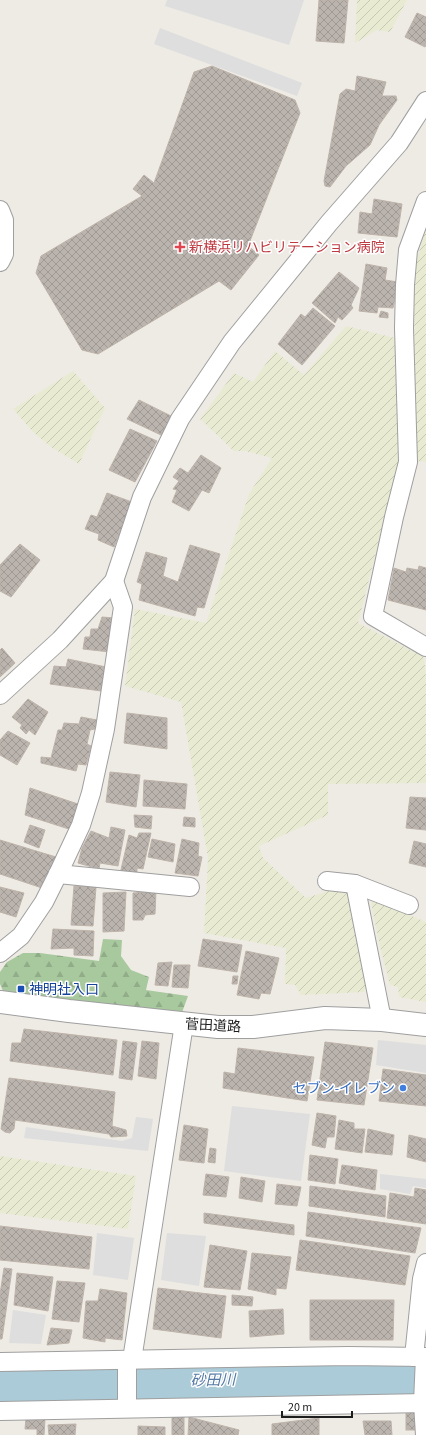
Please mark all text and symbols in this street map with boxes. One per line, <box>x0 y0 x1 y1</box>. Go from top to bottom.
place label: 新横浜リハビリテーション病院 <box>189 238 385 258</box>
marker: 新横浜リハビリテーション病院 <box>174 241 186 253</box>
place label: 神明社入口 <box>29 980 99 1000</box>
marker: 神明社入口 <box>16 984 26 994</box>
street label: 菅田道路 <box>184 1015 241 1037</box>
place label: セブン-イレブン <box>293 1079 395 1099</box>
marker: セブン-イレブン <box>398 1083 408 1093</box>
water label: 砂田川 <box>190 1370 238 1391</box>
scale bar <box>282 1393 352 1419</box>
text: 20 m <box>288 1399 312 1416</box>

